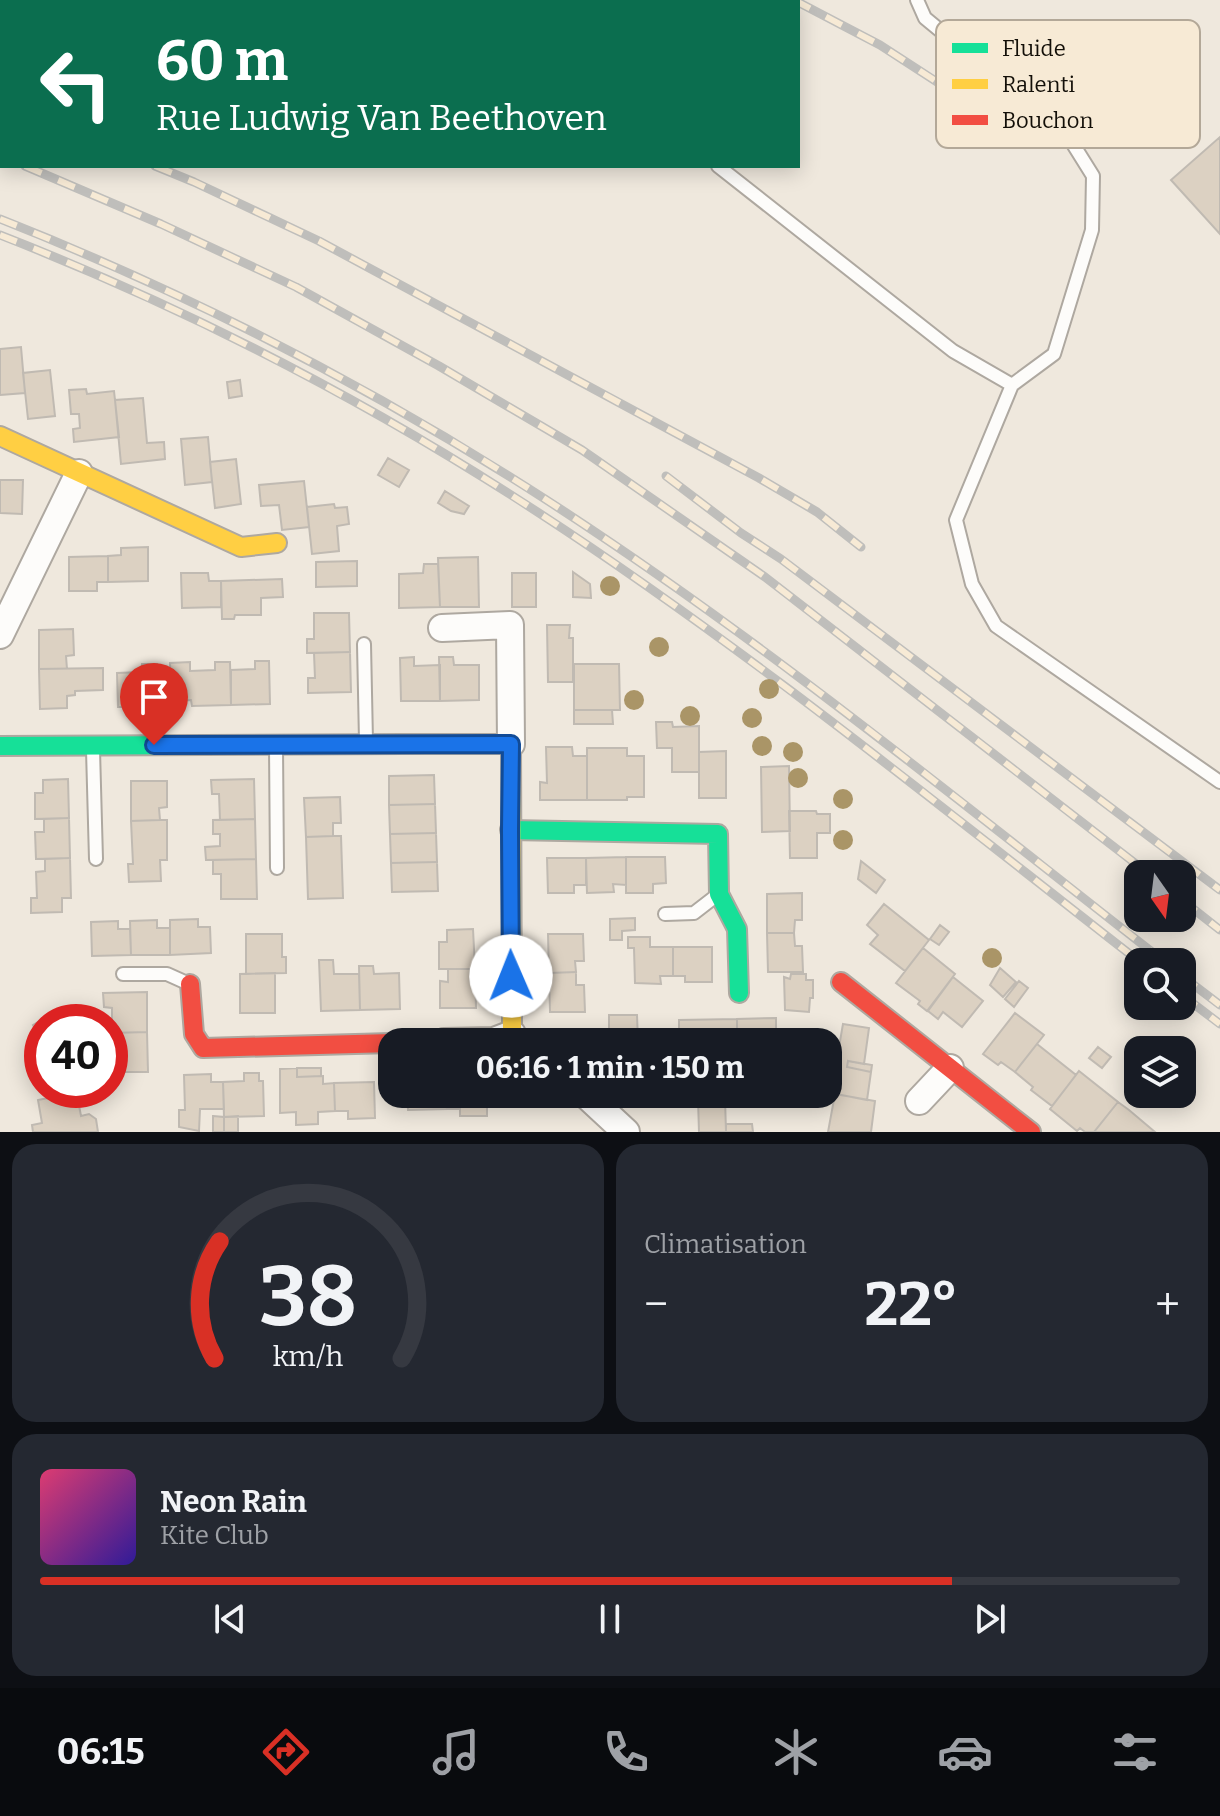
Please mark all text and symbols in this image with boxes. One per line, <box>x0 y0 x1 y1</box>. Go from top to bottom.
legend <box>936 20 1200 148</box>
text: 60 m <box>156 28 288 95</box>
icon: left <box>24 32 128 136</box>
text: Fluide <box>1002 35 1066 62</box>
text: Ralenti <box>1002 71 1075 98</box>
text: Rue Ludwig Van Beethoven <box>156 96 607 140</box>
text: Bouchon <box>1002 107 1093 134</box>
pin <box>120 663 188 745</box>
icon: arrive <box>132 675 176 719</box>
north arrow <box>1124 860 1196 932</box>
map controls <box>1124 860 1196 1108</box>
position arrow <box>469 934 553 1018</box>
button: search <box>1124 948 1196 1020</box>
speed limit sign: 40 <box>24 1004 128 1108</box>
button: layers <box>1124 1036 1196 1108</box>
text: 06:16 · 1 min · 150 m <box>476 1050 744 1086</box>
text: Climatisation <box>644 1229 807 1260</box>
text: 38 <box>259 1247 357 1347</box>
text: 22° <box>865 1269 959 1341</box>
text: − <box>644 1278 668 1331</box>
text: + <box>1155 1278 1180 1331</box>
text: km/h <box>273 1339 344 1374</box>
text: Neon Rain <box>160 1484 307 1520</box>
text: Kite Club <box>160 1520 269 1551</box>
icon: previous <box>208 1597 252 1641</box>
icon: pause <box>588 1597 632 1641</box>
icon: next <box>968 1597 1012 1641</box>
icon: directions <box>258 1724 314 1780</box>
icon: music <box>428 1724 484 1780</box>
icon: phone <box>598 1724 654 1780</box>
icon: climate <box>768 1724 824 1780</box>
icon: car <box>937 1724 993 1780</box>
icon: filters <box>1107 1724 1163 1780</box>
text: 06:15 <box>57 1730 145 1774</box>

